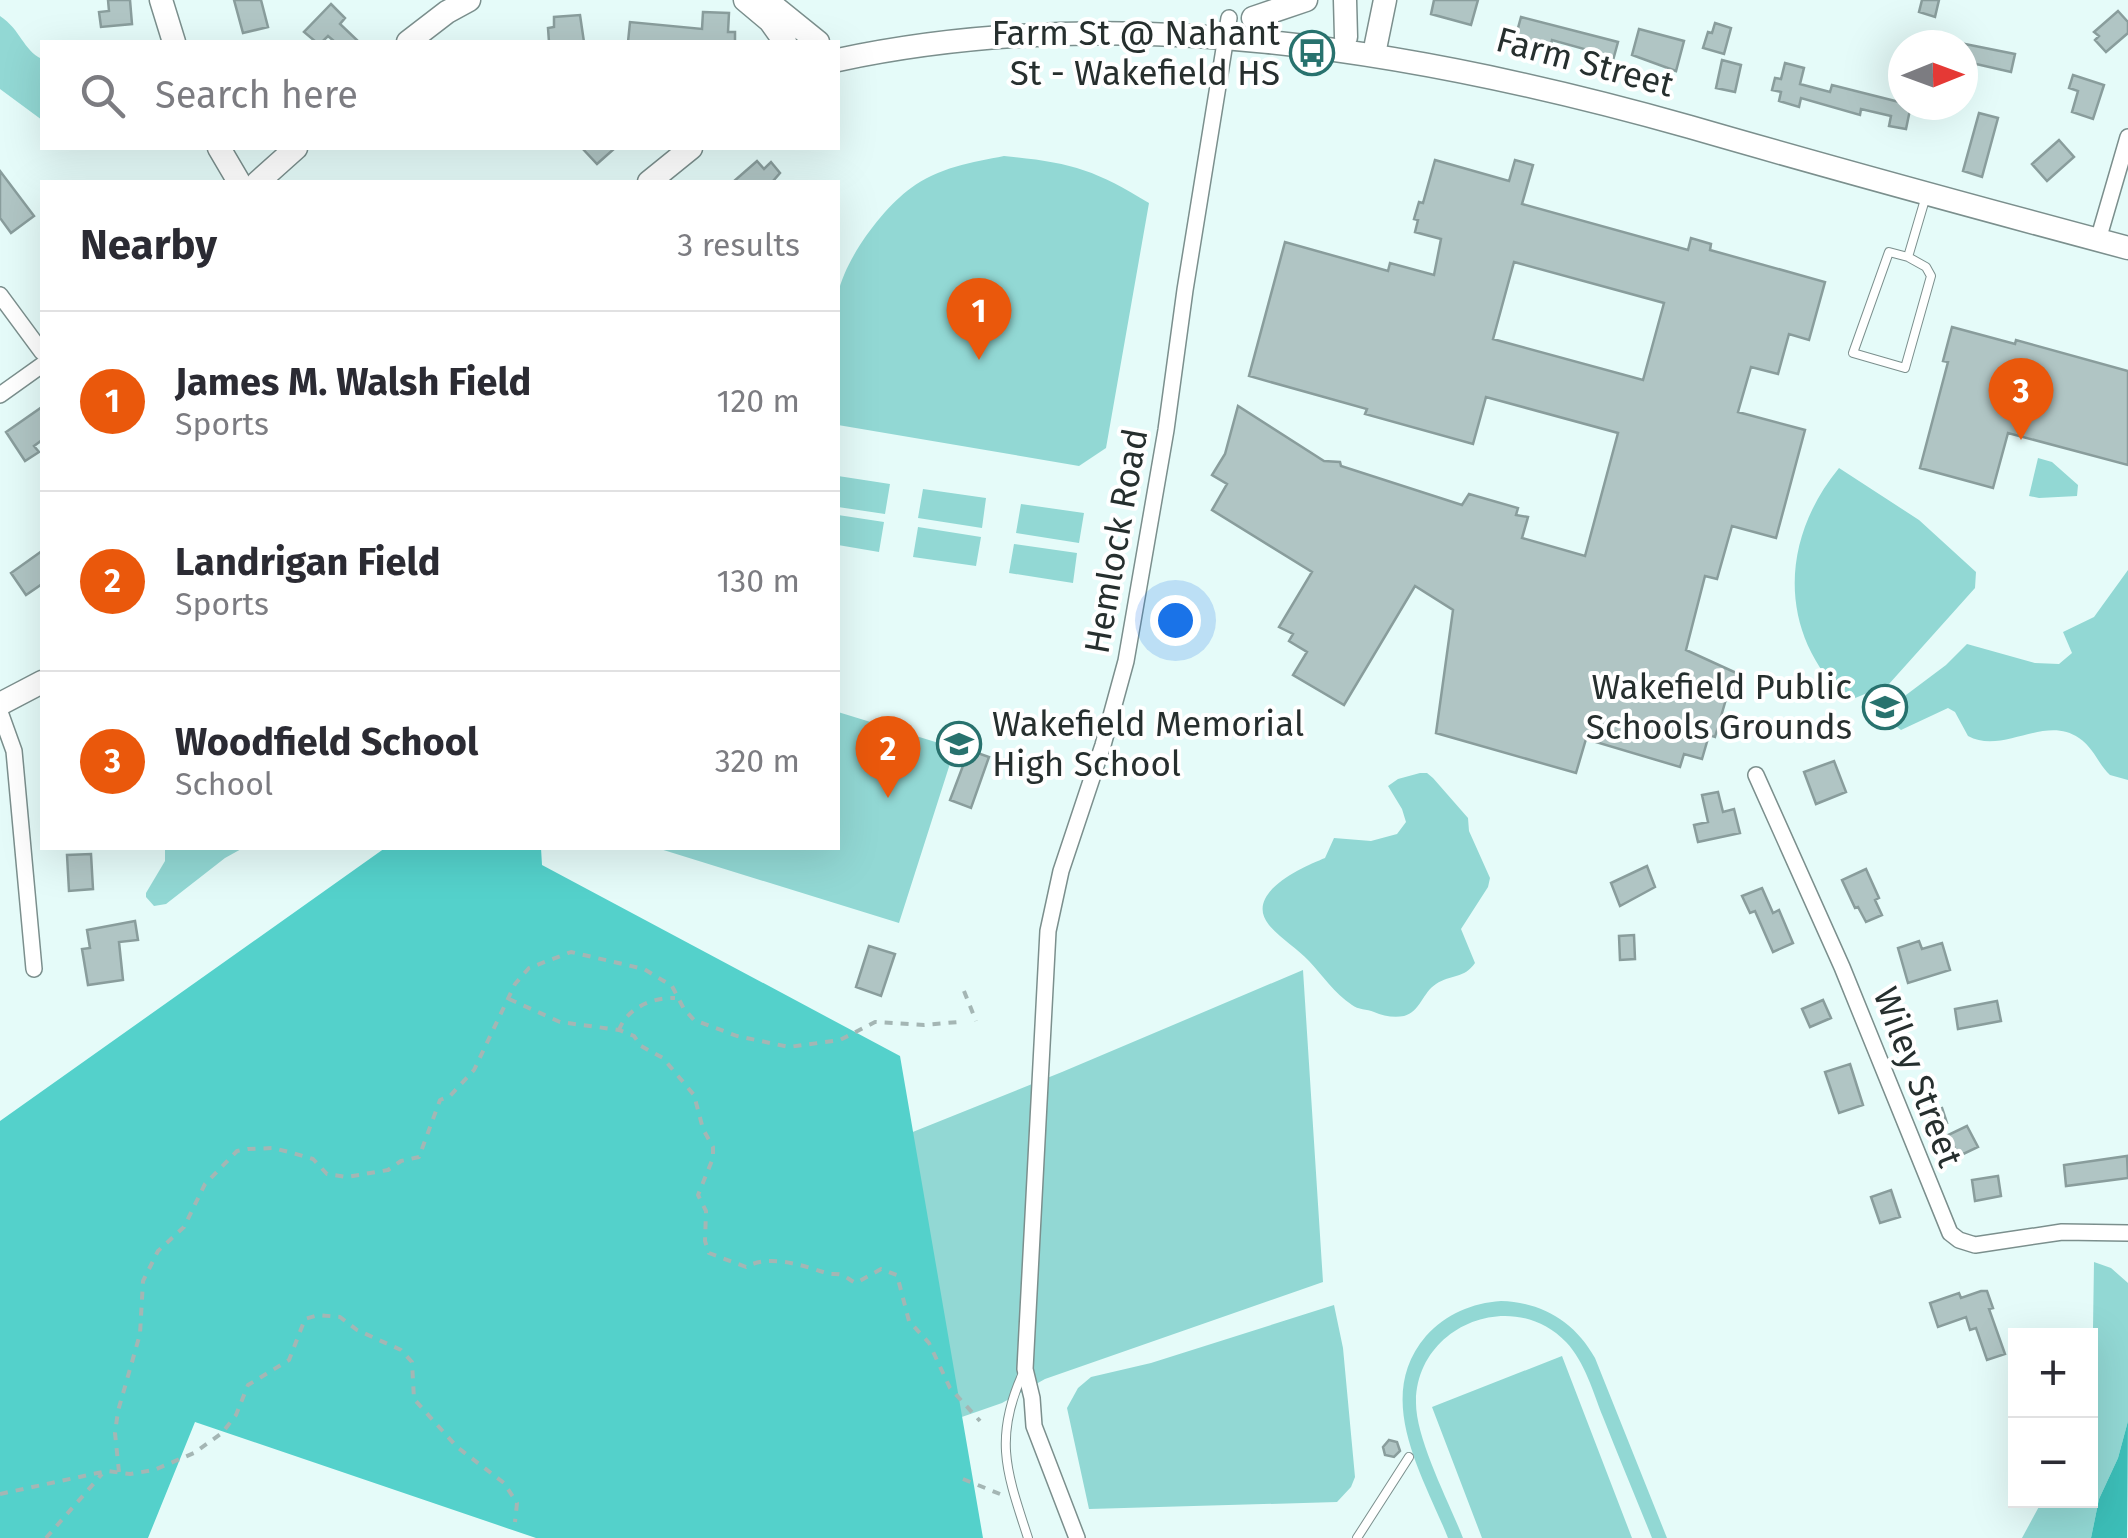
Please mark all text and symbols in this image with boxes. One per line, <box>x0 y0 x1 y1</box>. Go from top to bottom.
place label: Farm St @ Nahant St - Wakefield HS <box>991 12 1280 94</box>
street label: Farm Street <box>1492 18 1679 106</box>
bus stop icon: Farm St @ Nahant St - Wakefield HS <box>1289 30 1335 76</box>
north arrow <box>1888 30 1978 120</box>
search box <box>40 40 840 150</box>
icon: search <box>75 68 130 123</box>
text: Search here <box>155 72 358 118</box>
text: Nearby <box>80 220 217 270</box>
text: 3 results <box>677 226 800 264</box>
pin: 1 <box>946 278 1012 360</box>
pin: 3 <box>1988 358 2054 440</box>
text: James M. Walsh Field <box>175 359 531 405</box>
text: 1 <box>105 382 120 420</box>
text: 120 m <box>717 382 800 420</box>
text: Sports <box>175 405 269 443</box>
street label: Hemlock Road <box>1076 425 1156 657</box>
text: Landrigan Field <box>175 539 440 585</box>
text: 2 <box>104 562 121 600</box>
text: 130 m <box>716 562 800 600</box>
text: Sports <box>175 585 269 623</box>
your location <box>1150 595 1201 646</box>
place label: Wakefield Public Schools Grounds <box>1586 666 1852 748</box>
school or university icon: Wakefield Public Schools Grounds <box>1862 684 1908 730</box>
place label: Wakefield Memorial High School <box>992 703 1304 785</box>
pin: 2 <box>856 716 920 798</box>
text: Woodfield School <box>175 719 478 765</box>
school or university icon: Wakefield Memorial High School <box>936 721 982 767</box>
text: 3 <box>104 742 121 780</box>
text: 320 m <box>715 742 800 780</box>
text: School <box>175 765 273 803</box>
street label: Wiley Street <box>1864 981 1972 1173</box>
map controls <box>2008 1328 2098 1508</box>
button: + <box>2008 1328 2098 1418</box>
button: − <box>2008 1418 2098 1508</box>

